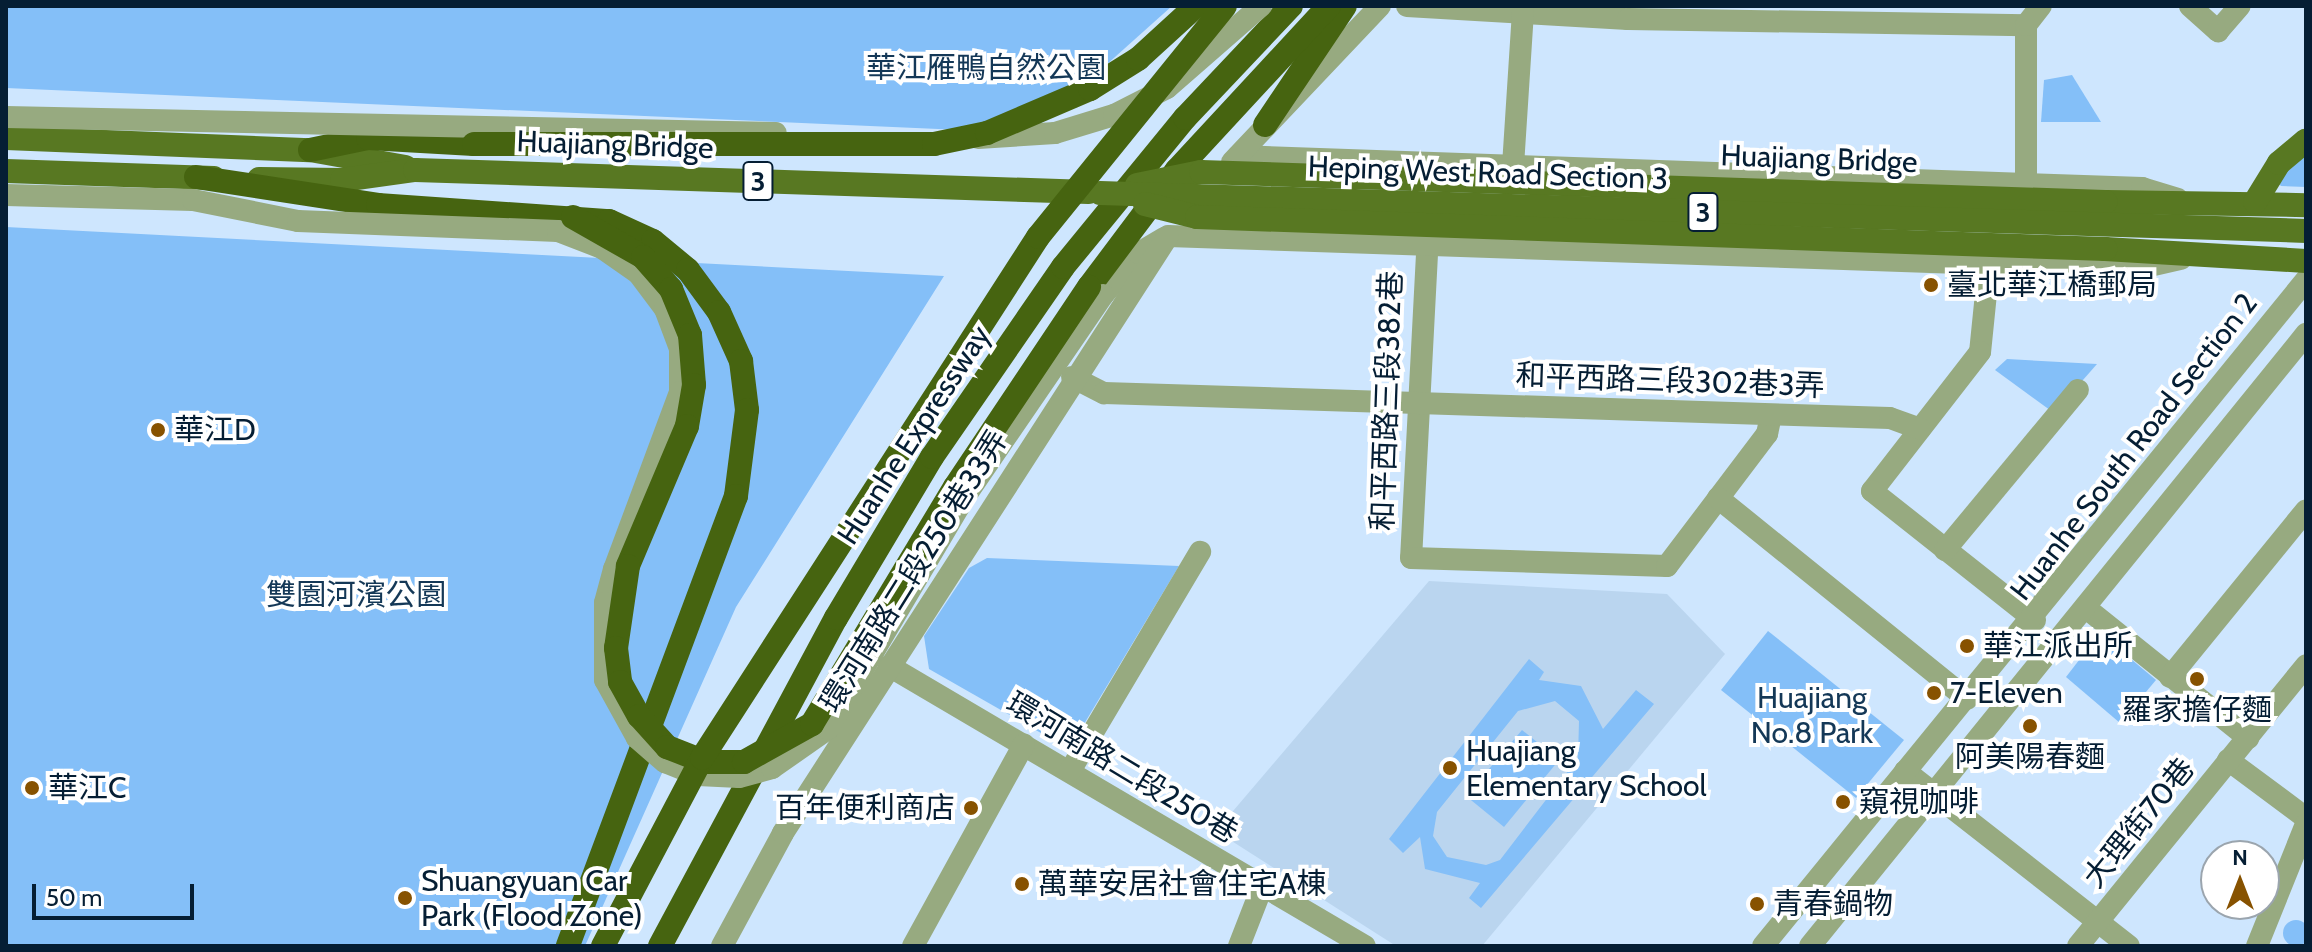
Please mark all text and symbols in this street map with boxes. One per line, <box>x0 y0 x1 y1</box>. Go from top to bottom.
park label: 華江雁鴨自然公園 <box>866 50 1106 86</box>
street label: Huajiang Bridge <box>516 124 714 166</box>
street label: Huajiang Bridge <box>1720 138 1918 180</box>
street label: Heping West Road Section 3 <box>1307 149 1669 197</box>
road number: 3 <box>742 157 774 205</box>
road number: 3 <box>1687 188 1719 236</box>
place label: 臺北華江橋郵局 <box>1947 267 2157 303</box>
street label: 和平西路三段382巷 <box>1364 270 1410 532</box>
marker: 臺北華江橋郵局 <box>1922 276 1940 294</box>
street label: Huanhe South Road Section 2 <box>2003 286 2265 608</box>
street label: Huanhe Expressway <box>830 319 998 551</box>
street label: 和平西路三段302巷3弄 <box>1515 358 1825 404</box>
place label: 華江D <box>174 412 256 448</box>
marker: 華江D <box>149 421 167 439</box>
street label: 環河南路二段250巷33弄 <box>813 424 1015 718</box>
park label: 雙園河濱公園 <box>266 577 446 613</box>
place label: 華江派出所 <box>1983 628 2133 664</box>
marker: 華江派出所 <box>1958 637 1976 655</box>
marker: 羅家擔仔麵 <box>2188 670 2206 688</box>
place label: 7-Eleven <box>1950 675 2063 711</box>
park label: Huajiang No.8 Park <box>1751 680 1873 750</box>
marker: 7-Eleven <box>1925 684 1943 702</box>
street label: 環河南路二段250巷 <box>1000 685 1244 851</box>
place label: 羅家擔仔麵 <box>2122 692 2272 728</box>
marker: 阿美陽春麵 <box>2021 717 2039 735</box>
place label: Huajiang Elementary School <box>1466 733 1706 804</box>
place label: 阿美陽春麵 <box>1955 739 2105 775</box>
street label: 大理街70巷 <box>2076 751 2202 895</box>
marker: Huajiang Elementary School <box>1441 759 1459 777</box>
place label: 華江C <box>48 770 126 806</box>
marker: 華江C <box>23 779 41 797</box>
place label: 窺視咖啡 <box>1859 784 1979 820</box>
place label: 百年便利商店 <box>775 790 955 826</box>
marker: 窺視咖啡 <box>1834 793 1852 811</box>
marker: 百年便利商店 <box>962 799 980 817</box>
north arrow <box>2200 840 2280 920</box>
text: N <box>2232 844 2248 871</box>
place label: Shuangyuan Car Park (Flood Zone) <box>421 863 643 934</box>
place label: 萬華安居社會住宅A棟 <box>1038 866 1326 902</box>
scale bar <box>36 868 198 918</box>
marker: 萬華安居社會住宅A棟 <box>1013 875 1031 893</box>
text: 50 m <box>46 883 102 912</box>
place label: 青春鍋物 <box>1773 886 1893 922</box>
marker: Shuangyuan Car Park (Flood Zone) <box>396 889 414 907</box>
marker: 青春鍋物 <box>1748 895 1766 913</box>

